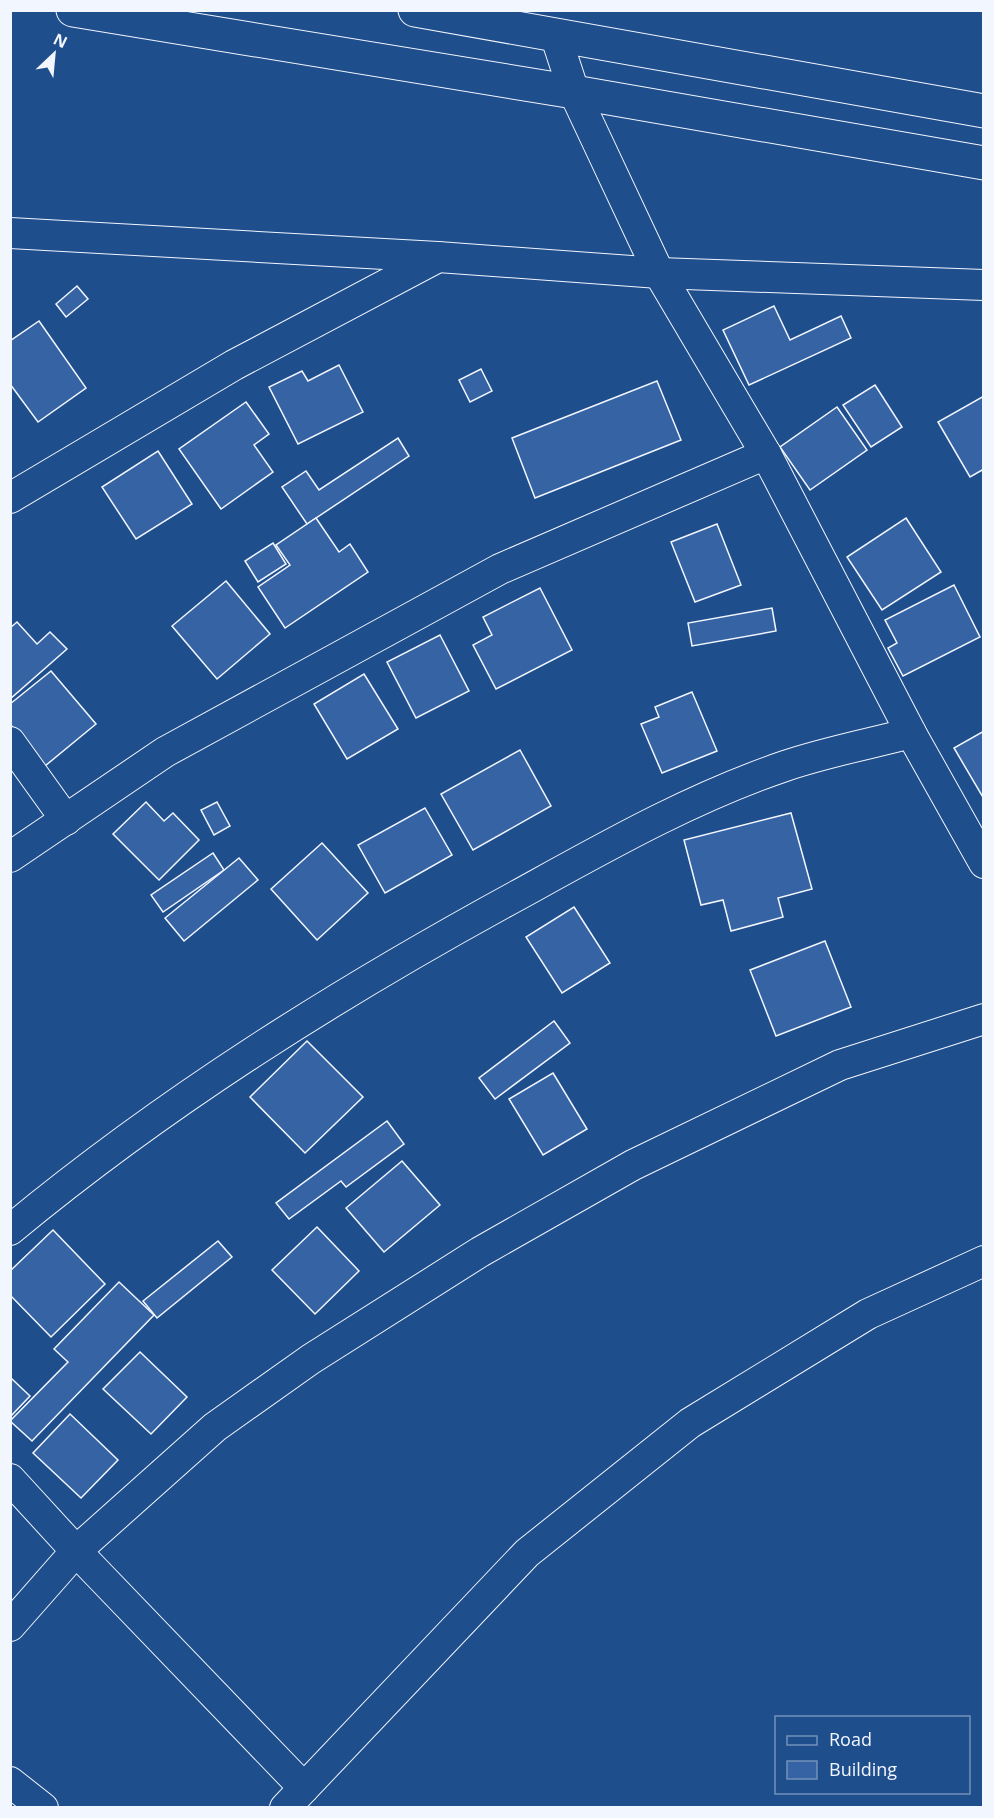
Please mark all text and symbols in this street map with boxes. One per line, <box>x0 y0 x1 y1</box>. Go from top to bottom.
north arrow <box>24 24 84 84</box>
text: N <box>50 28 71 53</box>
legend <box>775 1716 970 1794</box>
text: Road <box>829 1727 872 1751</box>
text: Building <box>829 1757 897 1781</box>

